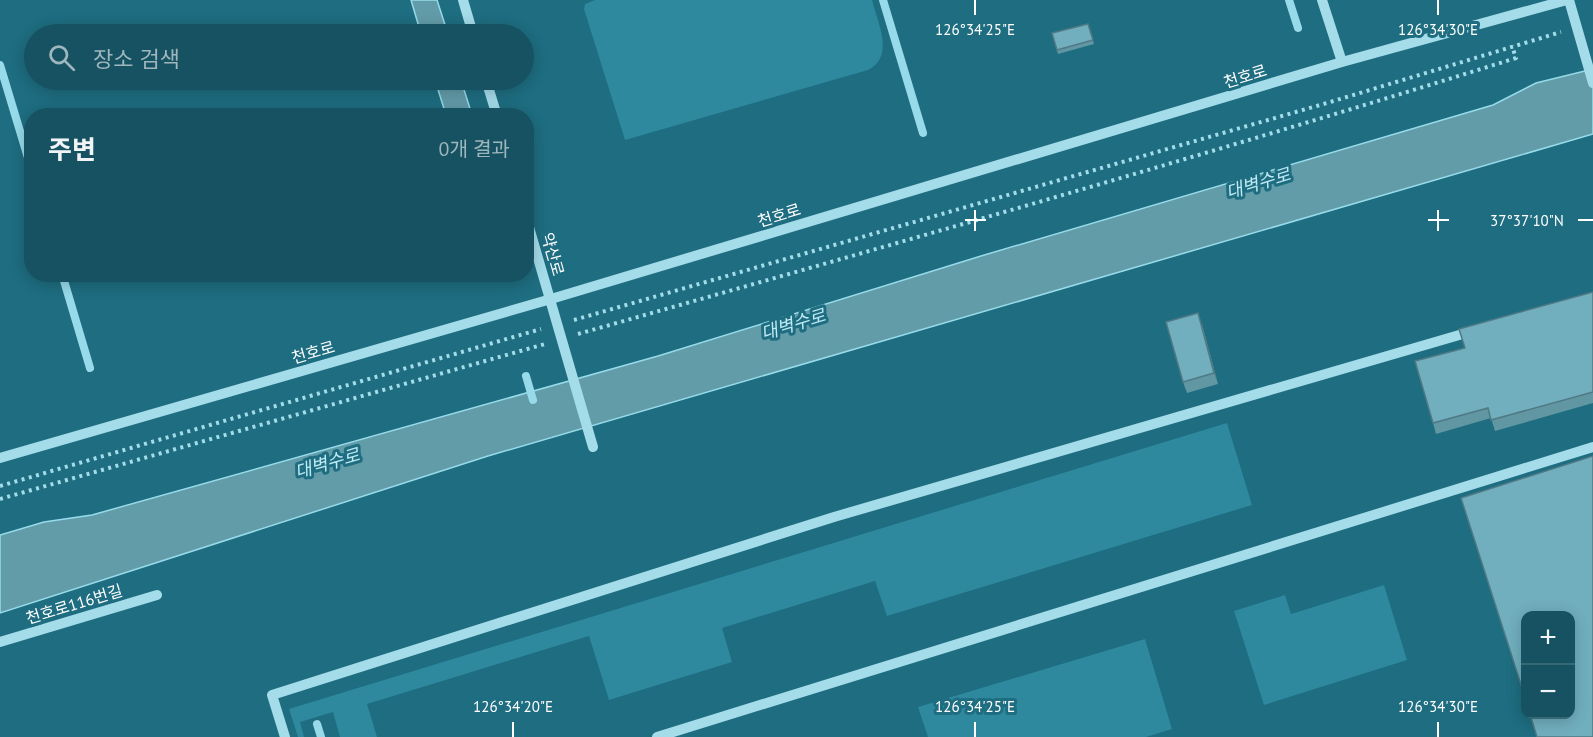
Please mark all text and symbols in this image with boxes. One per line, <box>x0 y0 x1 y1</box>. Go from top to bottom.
text: 126°34'25"E <box>935 20 1015 39</box>
text: 126°34'30"E <box>1398 20 1478 39</box>
search box <box>24 24 534 90</box>
icon: search <box>45 41 78 74</box>
text: 장소 검색 <box>93 45 180 73</box>
street label: 천호로 <box>1221 60 1269 92</box>
text: 주변 <box>48 133 96 166</box>
text: 0개 결과 <box>439 136 510 162</box>
water label: 대벽수로 <box>1223 162 1294 204</box>
street label: 천호로 <box>755 199 803 231</box>
text: 37°37'10"N <box>1490 211 1564 230</box>
street label: 약산로 <box>537 230 569 278</box>
water label: 대벽수로 <box>758 303 829 345</box>
street label: 천호로 <box>289 336 337 368</box>
water label: 대벽수로 <box>292 442 363 483</box>
street label: 천호로116번길 <box>23 580 125 628</box>
map controls <box>1521 611 1575 719</box>
button: + <box>1521 611 1575 665</box>
button: − <box>1521 665 1575 719</box>
text: 126°34'20"E <box>473 697 553 716</box>
text: 126°34'25"E <box>935 697 1015 716</box>
text: 126°34'30"E <box>1398 697 1478 716</box>

